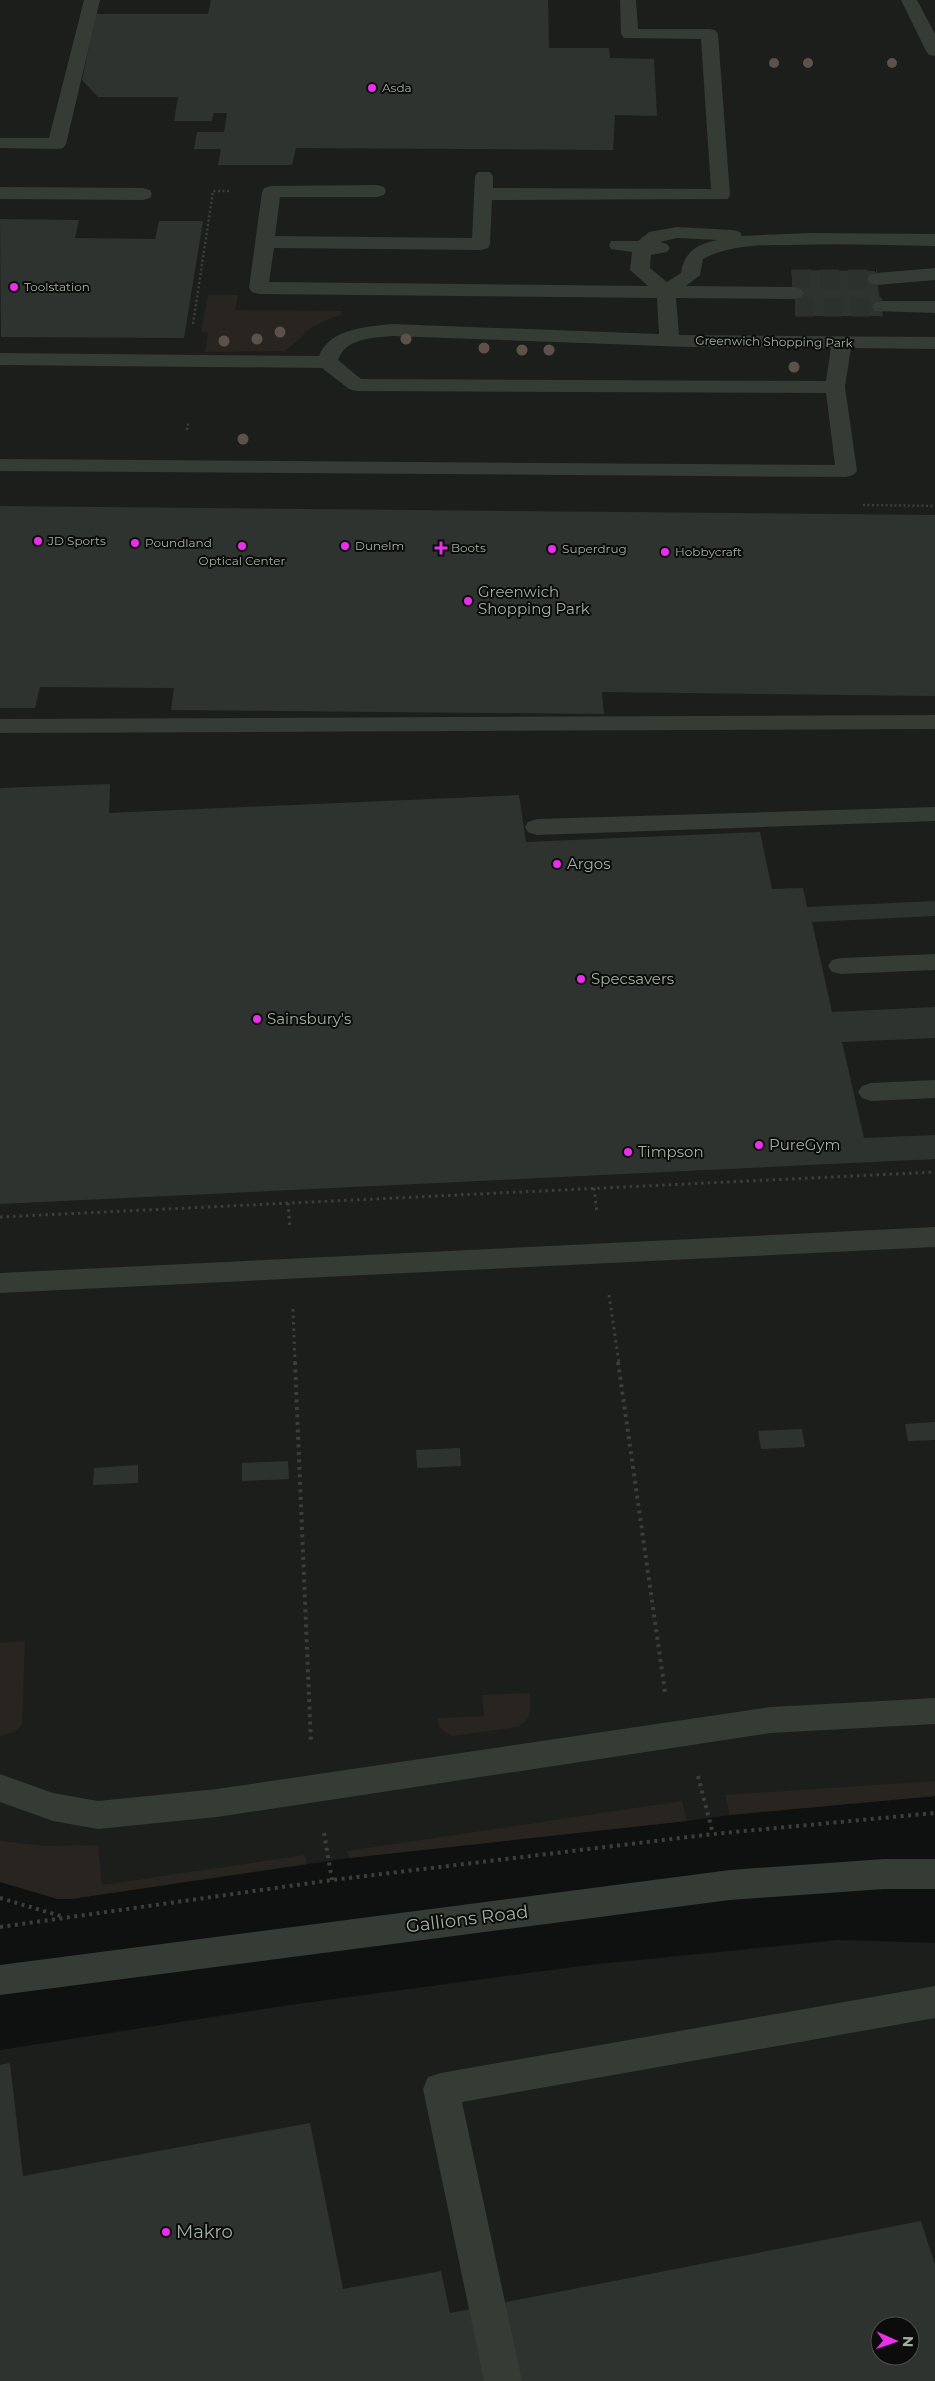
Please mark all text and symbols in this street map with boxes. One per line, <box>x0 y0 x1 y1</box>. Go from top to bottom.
place label: Asda <box>382 80 412 95</box>
marker: Asda <box>366 82 378 94</box>
place label: Toolstation <box>24 279 90 294</box>
marker: Toolstation <box>8 281 20 293</box>
street label: Greenwich Shopping Park <box>695 333 854 350</box>
place label: JD Sports <box>47 533 106 548</box>
marker: JD Sports <box>32 535 44 547</box>
place label: Poundland <box>145 535 212 550</box>
marker: Poundland <box>129 537 141 549</box>
place label: Dunelm <box>355 538 404 553</box>
marker: Optical Center <box>236 540 248 552</box>
marker: Dunelm <box>339 540 351 552</box>
place label: Boots <box>451 540 486 555</box>
place label: Superdrug <box>562 541 627 556</box>
marker: Boots <box>435 542 447 554</box>
marker: Superdrug <box>546 543 558 555</box>
place label: Hobbycraft <box>675 544 742 559</box>
marker: Hobbycraft <box>659 546 671 558</box>
place label: Optical Center <box>199 553 286 568</box>
place label: Greenwich Shopping Park <box>478 582 590 618</box>
marker: Greenwich Shopping Park <box>462 595 474 607</box>
place label: Argos <box>567 854 611 873</box>
marker: Argos <box>551 858 563 870</box>
place label: Specsavers <box>591 969 674 988</box>
marker: Specsavers <box>575 973 587 985</box>
place label: Sainsbury's <box>267 1009 351 1028</box>
marker: Sainsbury's <box>251 1013 263 1025</box>
place label: PureGym <box>769 1135 840 1154</box>
marker: PureGym <box>753 1139 765 1151</box>
place label: Timpson <box>638 1142 704 1161</box>
marker: Timpson <box>622 1146 634 1158</box>
street label: Gallions Road <box>405 1901 529 1937</box>
place label: Makro <box>176 2221 233 2243</box>
marker: Makro <box>160 2226 172 2238</box>
north arrow <box>870 2316 920 2366</box>
text: N <box>899 2335 917 2347</box>

